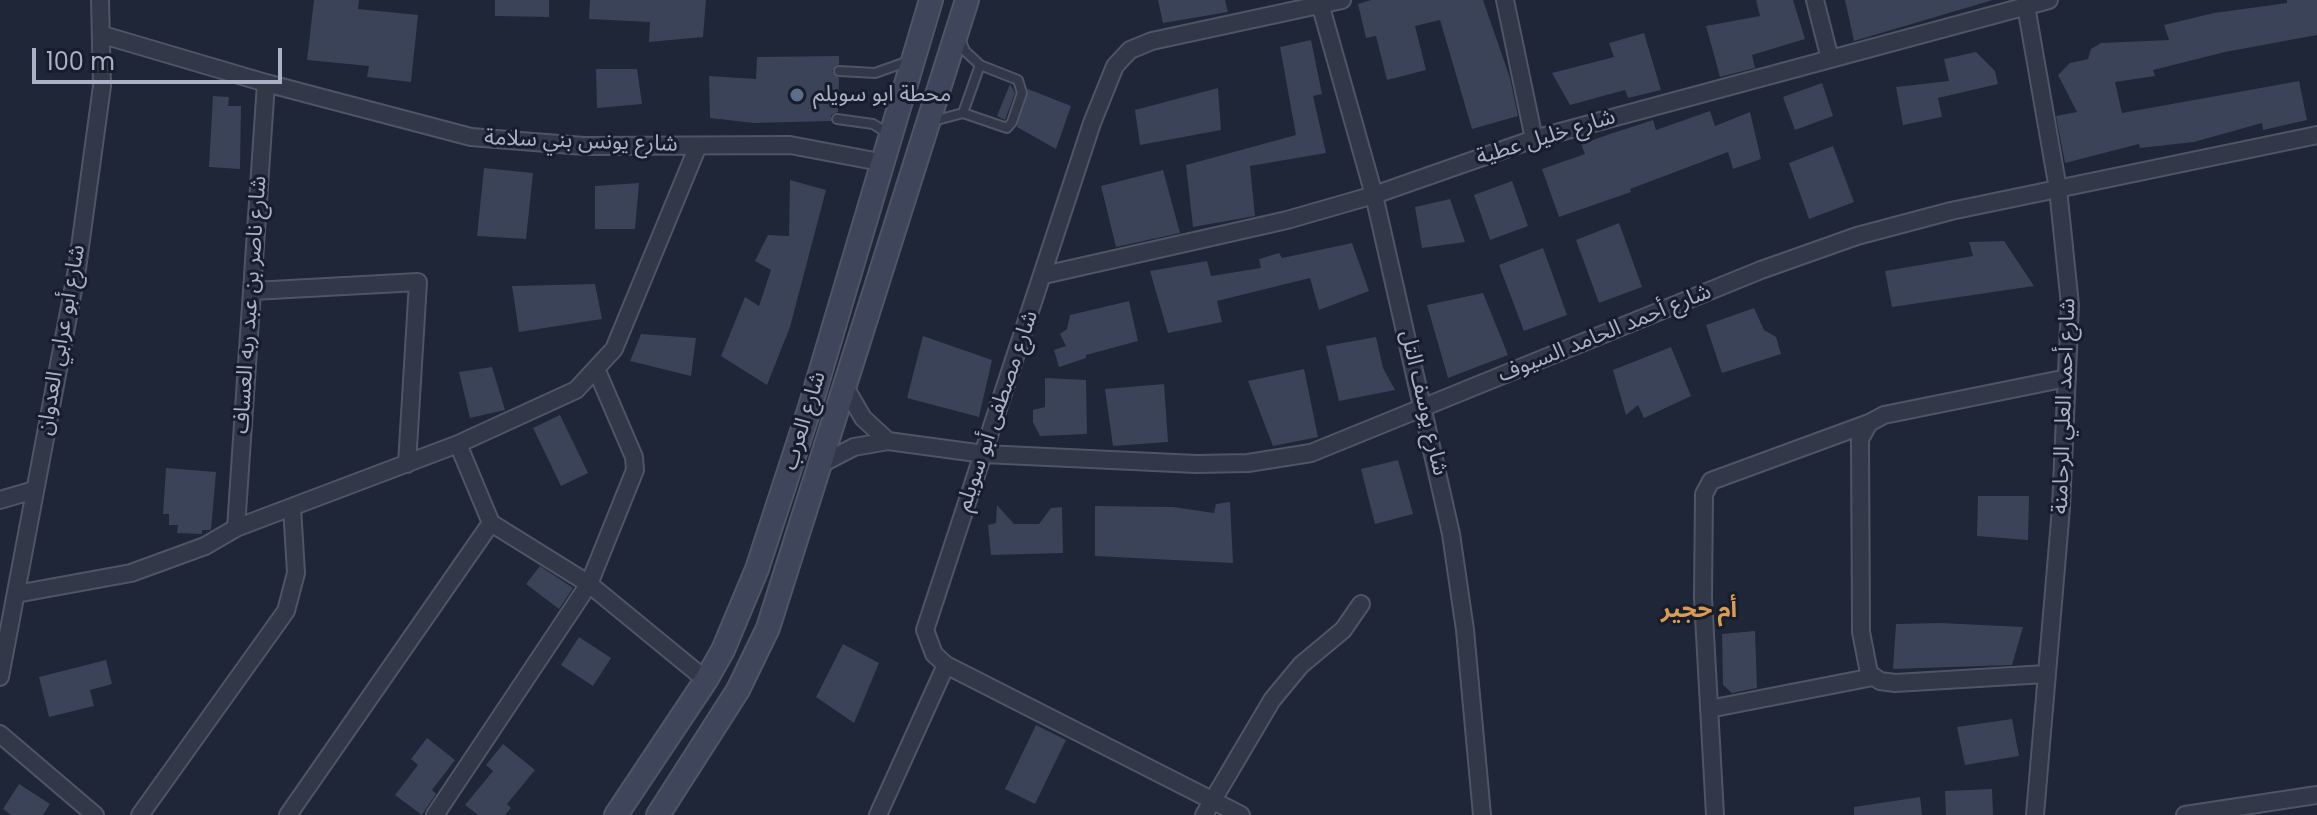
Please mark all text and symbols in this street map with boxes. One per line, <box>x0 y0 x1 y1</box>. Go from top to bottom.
scale bar <box>36 32 286 82</box>
text: 100 m <box>46 45 115 78</box>
place label: محطة ابو سويلم <box>813 82 951 108</box>
marker: محطة ابو سويلم <box>788 86 806 104</box>
street label: شارع خليل عطية <box>1473 104 1619 172</box>
street label: شارع يونس بني سلامة <box>484 125 678 159</box>
street label: شارع ناصر بن عبد ربه العساف <box>229 175 273 435</box>
street label: شارع أبو عرابي العدوان <box>32 243 92 437</box>
street label: شارع أحمد الحامد السيوف <box>1495 279 1715 389</box>
street label: شارع أحمد العلي الرحامنة <box>2048 298 2082 514</box>
street label: شارع مصطفى أبو سويلم <box>951 307 1045 515</box>
street label: شارع يوسف التل <box>1393 328 1453 478</box>
street label: شارع العرب <box>778 368 832 474</box>
district label: أم حجير <box>1661 597 1737 625</box>

